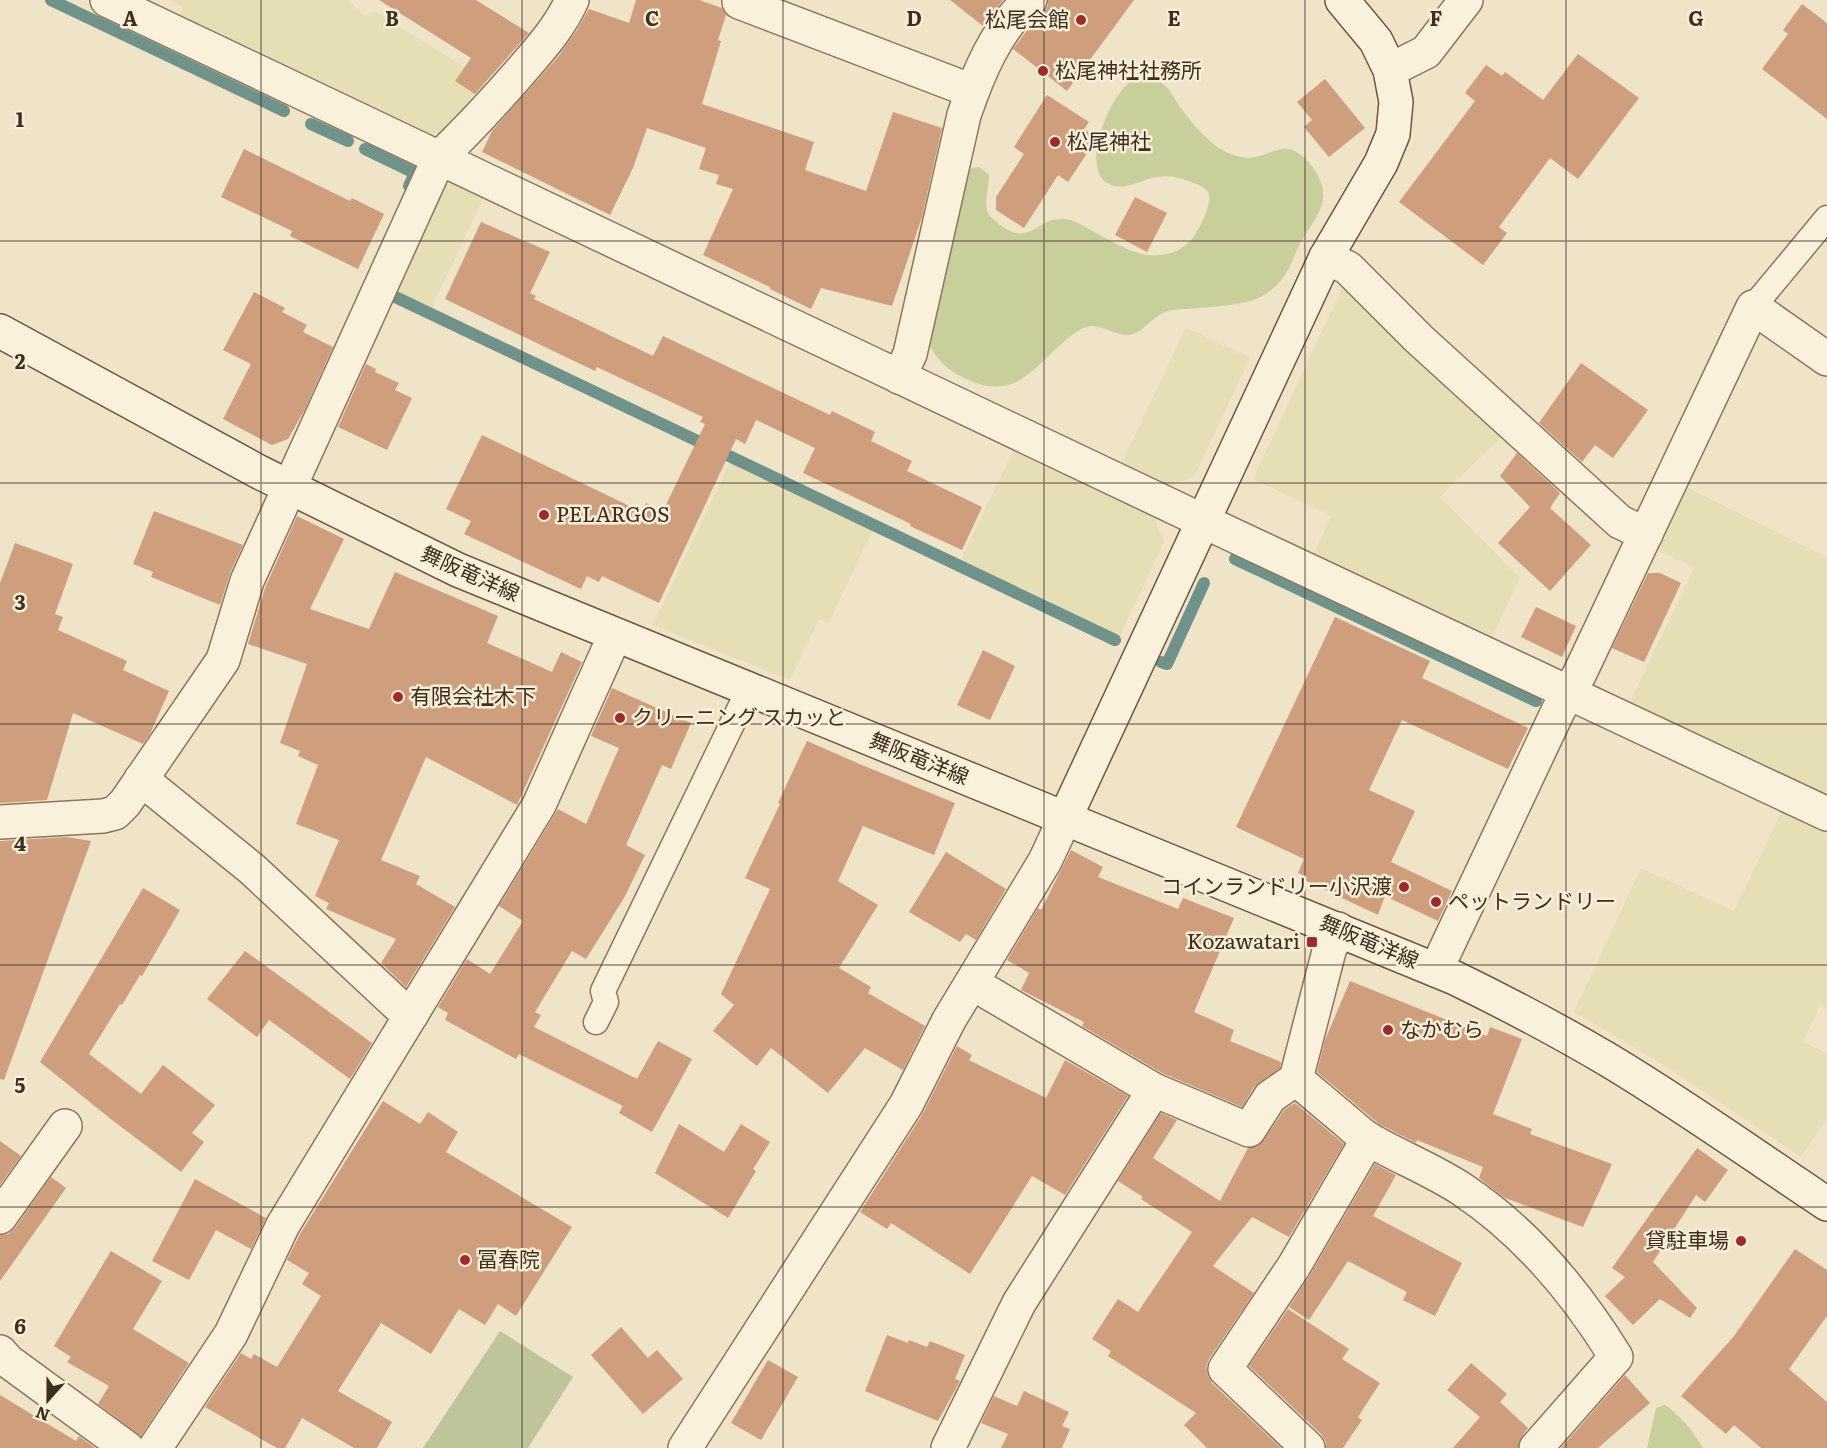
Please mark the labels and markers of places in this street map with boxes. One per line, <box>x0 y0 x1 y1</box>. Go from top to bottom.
place label: 松尾会館 <box>985 2 1069 33</box>
marker: 松尾会館 <box>1074 13 1088 27</box>
place label: 松尾神社社務所 <box>1055 53 1202 84</box>
marker: 松尾神社社務所 <box>1036 64 1050 78</box>
place label: 松尾神社 <box>1067 124 1151 155</box>
marker: 松尾神社 <box>1048 135 1062 149</box>
place label: PELARGOS <box>556 497 670 528</box>
marker: PELARGOS <box>537 508 551 522</box>
place label: 有限会社木下 <box>410 679 536 710</box>
marker: 有限会社木下 <box>391 690 405 704</box>
place label: クリーニング スカッと <box>632 700 846 731</box>
marker: クリーニング スカッと <box>613 711 627 725</box>
place label: コインランドリー小沢渡 <box>1161 869 1392 900</box>
marker: コインランドリー小沢渡 <box>1397 880 1411 894</box>
place label: ペットランドリー <box>1448 884 1616 915</box>
marker: ペットランドリー <box>1429 895 1443 909</box>
place label: Kozawatari <box>1187 924 1300 955</box>
marker: Kozawatari <box>1305 935 1319 949</box>
place label: なかむら <box>1400 1012 1484 1043</box>
marker: なかむら <box>1381 1023 1395 1037</box>
place label: 貸駐車場 <box>1645 1223 1729 1254</box>
marker: 貸駐車場 <box>1734 1234 1748 1248</box>
place label: 冨春院 <box>477 1242 540 1273</box>
marker: 冨春院 <box>458 1253 472 1267</box>

